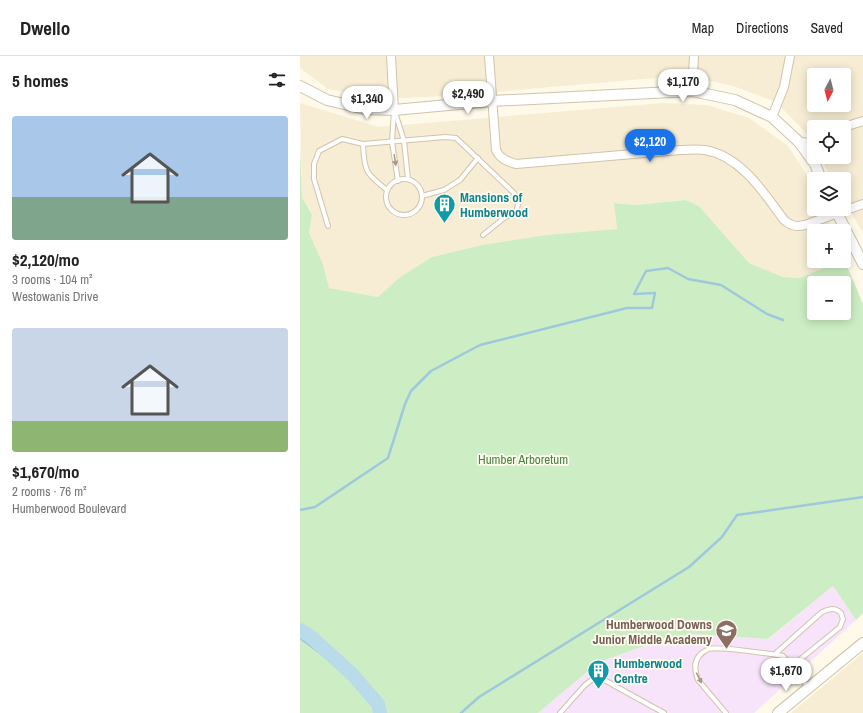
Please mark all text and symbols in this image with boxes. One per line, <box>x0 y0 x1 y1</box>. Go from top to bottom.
text: Dwello <box>20 15 70 41</box>
text: Map <box>692 19 714 37</box>
text: Directions <box>736 19 788 37</box>
text: Saved <box>810 19 843 37</box>
north arrow <box>807 68 851 112</box>
map controls <box>807 68 851 320</box>
text: 5 homes <box>12 69 69 92</box>
icon: filters <box>266 69 288 91</box>
pin: $1,170 <box>650 69 716 103</box>
text: $1,170 <box>667 73 699 90</box>
pin: $2,490 <box>435 81 501 115</box>
text: $2,490 <box>452 85 484 102</box>
pin: $1,340 <box>334 86 400 120</box>
text: $1,340 <box>351 90 383 107</box>
button: locate <box>807 120 851 164</box>
pin: $2,120 <box>617 129 683 163</box>
text: $2,120 <box>634 133 666 150</box>
icon: home <box>114 142 186 214</box>
one-way arrow <box>392 154 398 166</box>
button: layers <box>807 172 851 216</box>
place label: Mansions of Humberwood <box>460 189 528 221</box>
building icon: Mansions of Humberwood <box>432 191 458 224</box>
button: + <box>807 224 851 268</box>
text: $2,120/mo <box>12 248 79 271</box>
text: 3 rooms · 104 m² <box>12 271 93 288</box>
button: − <box>807 276 851 320</box>
text: Westowanis Drive <box>12 288 98 305</box>
icon: home <box>114 354 186 426</box>
park label: Humber Arboretum <box>478 451 568 468</box>
text: $1,670/mo <box>12 460 79 483</box>
text: 2 rooms · 76 m² <box>12 483 87 500</box>
text: Humberwood Boulevard <box>12 500 126 517</box>
place label: Humberwood Downs Junior Middle Academy <box>593 616 712 648</box>
school or university icon: Humberwood Downs Junior Middle Academy <box>714 618 740 651</box>
place label: Humberwood Centre <box>614 655 682 687</box>
building icon: Humberwood Centre <box>586 657 612 690</box>
pin: $1,670 <box>753 658 819 692</box>
text: $1,670 <box>770 662 802 679</box>
one-way arrow <box>695 672 702 684</box>

